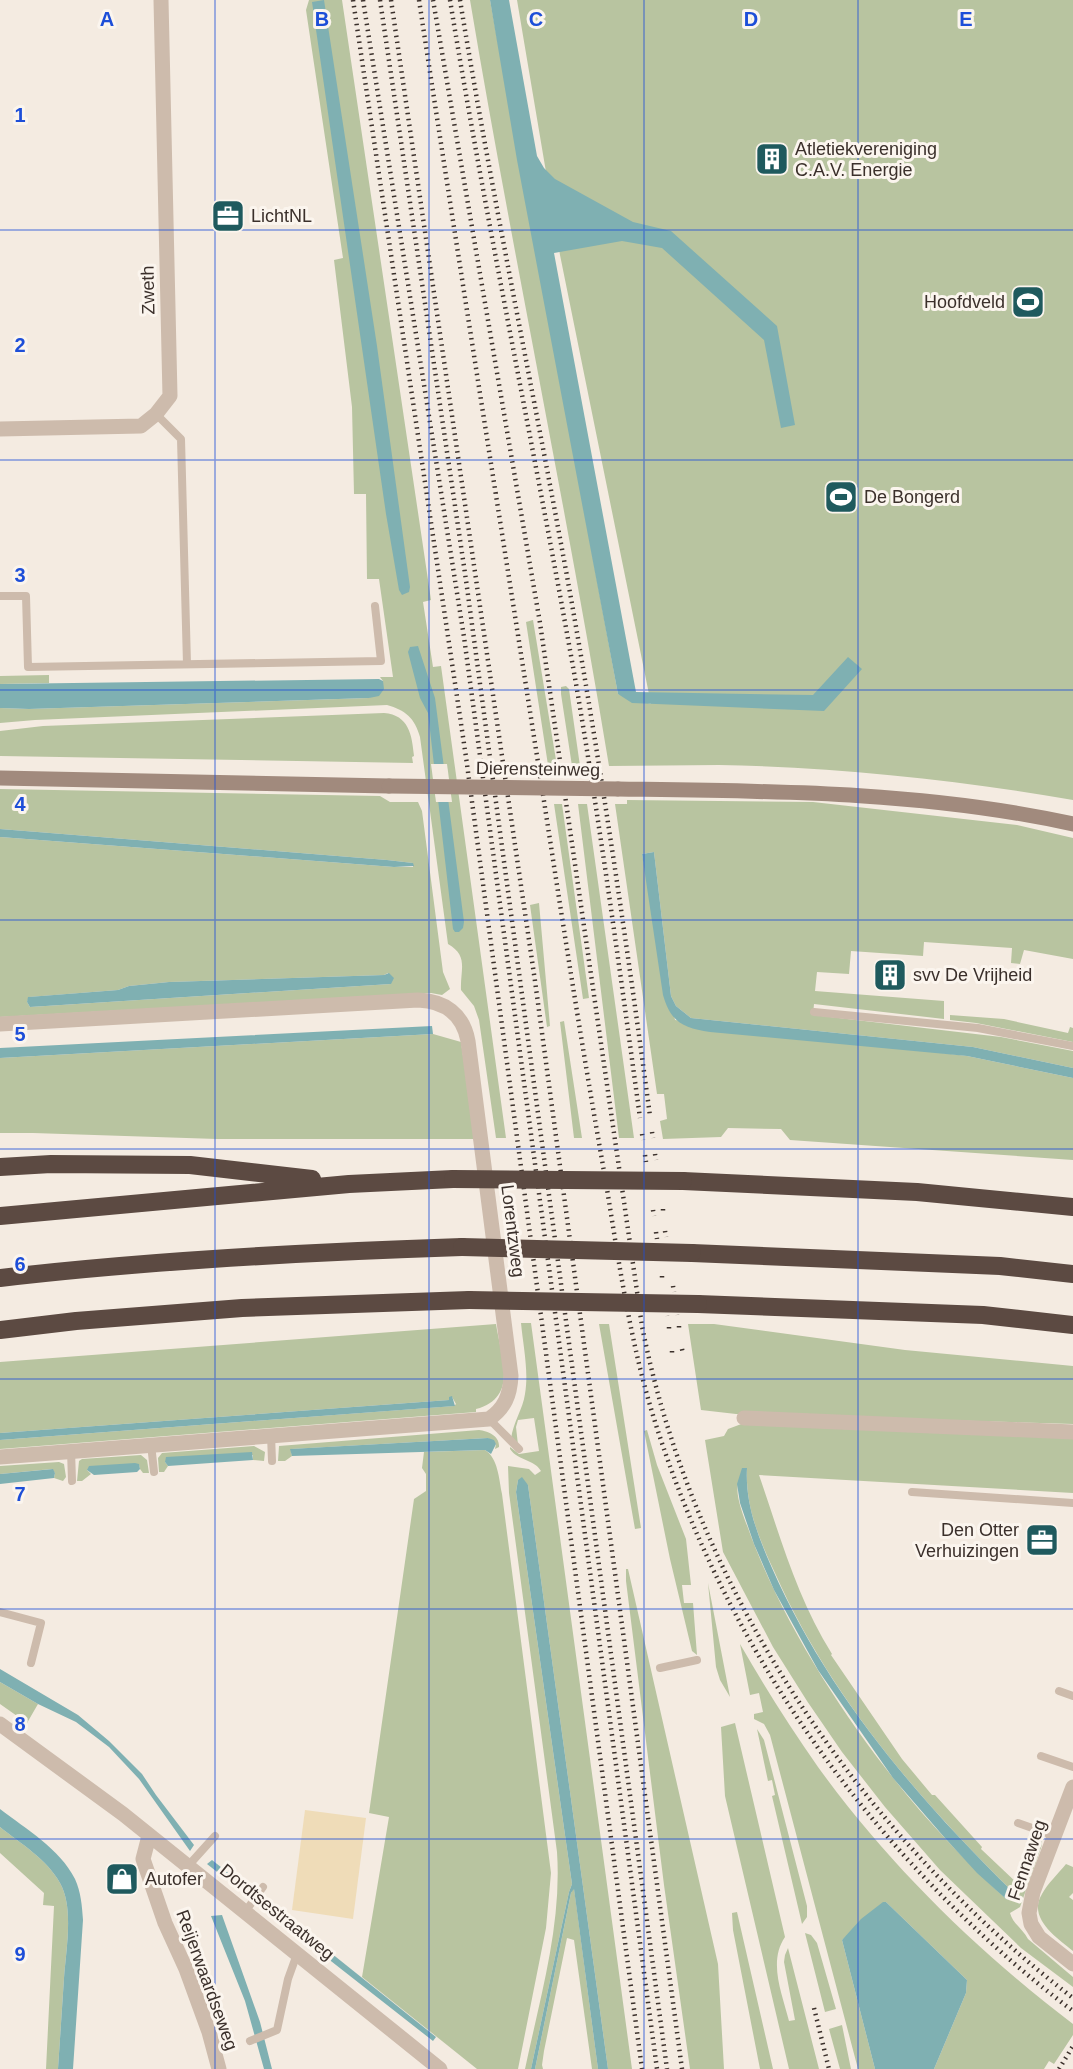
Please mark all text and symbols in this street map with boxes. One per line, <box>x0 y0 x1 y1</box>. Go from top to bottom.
text: A <box>100 8 114 30</box>
text: B <box>315 8 329 30</box>
text: C <box>529 8 543 30</box>
text: D <box>744 8 758 30</box>
text: E <box>959 8 973 30</box>
text: 1 <box>14 104 26 126</box>
place label: Atletiekvereniging C.A.V. Energie <box>795 139 937 180</box>
building icon: Atletiekvereniging C.A.V. Energie <box>754 141 790 177</box>
office icon: LichtNL <box>210 198 246 234</box>
place label: LichtNL <box>251 206 312 226</box>
street label: Zweth <box>138 265 158 315</box>
sports icon: Hoofdveld <box>1010 284 1046 320</box>
place label: Hoofdveld <box>924 292 1005 312</box>
text: 2 <box>14 334 26 356</box>
sports icon: De Bongerd <box>823 479 859 515</box>
place label: De Bongerd <box>864 487 960 507</box>
text: 3 <box>14 564 26 586</box>
street label: Dierensteinweg <box>476 758 600 780</box>
text: 4 <box>14 793 26 815</box>
building icon: svv De Vrijheid <box>872 957 908 993</box>
place label: svv De Vrijheid <box>913 965 1032 985</box>
text: 5 <box>14 1023 26 1045</box>
street label: Lorentzweg <box>497 1184 529 1278</box>
text: 6 <box>14 1253 26 1275</box>
text: 7 <box>14 1483 26 1505</box>
place label: Den Otter Verhuizingen <box>915 1520 1019 1561</box>
office icon: Den Otter Verhuizingen <box>1024 1522 1060 1558</box>
text: 8 <box>14 1713 26 1735</box>
street label: Fennaweg <box>1004 1817 1050 1903</box>
street label: Dordtsestraatweg <box>216 1860 338 1964</box>
shop icon: Autofer <box>104 1861 140 1897</box>
place label: Autofer <box>145 1869 203 1889</box>
street label: Reijerwaardseweg <box>172 1907 242 2053</box>
text: 9 <box>14 1943 26 1965</box>

